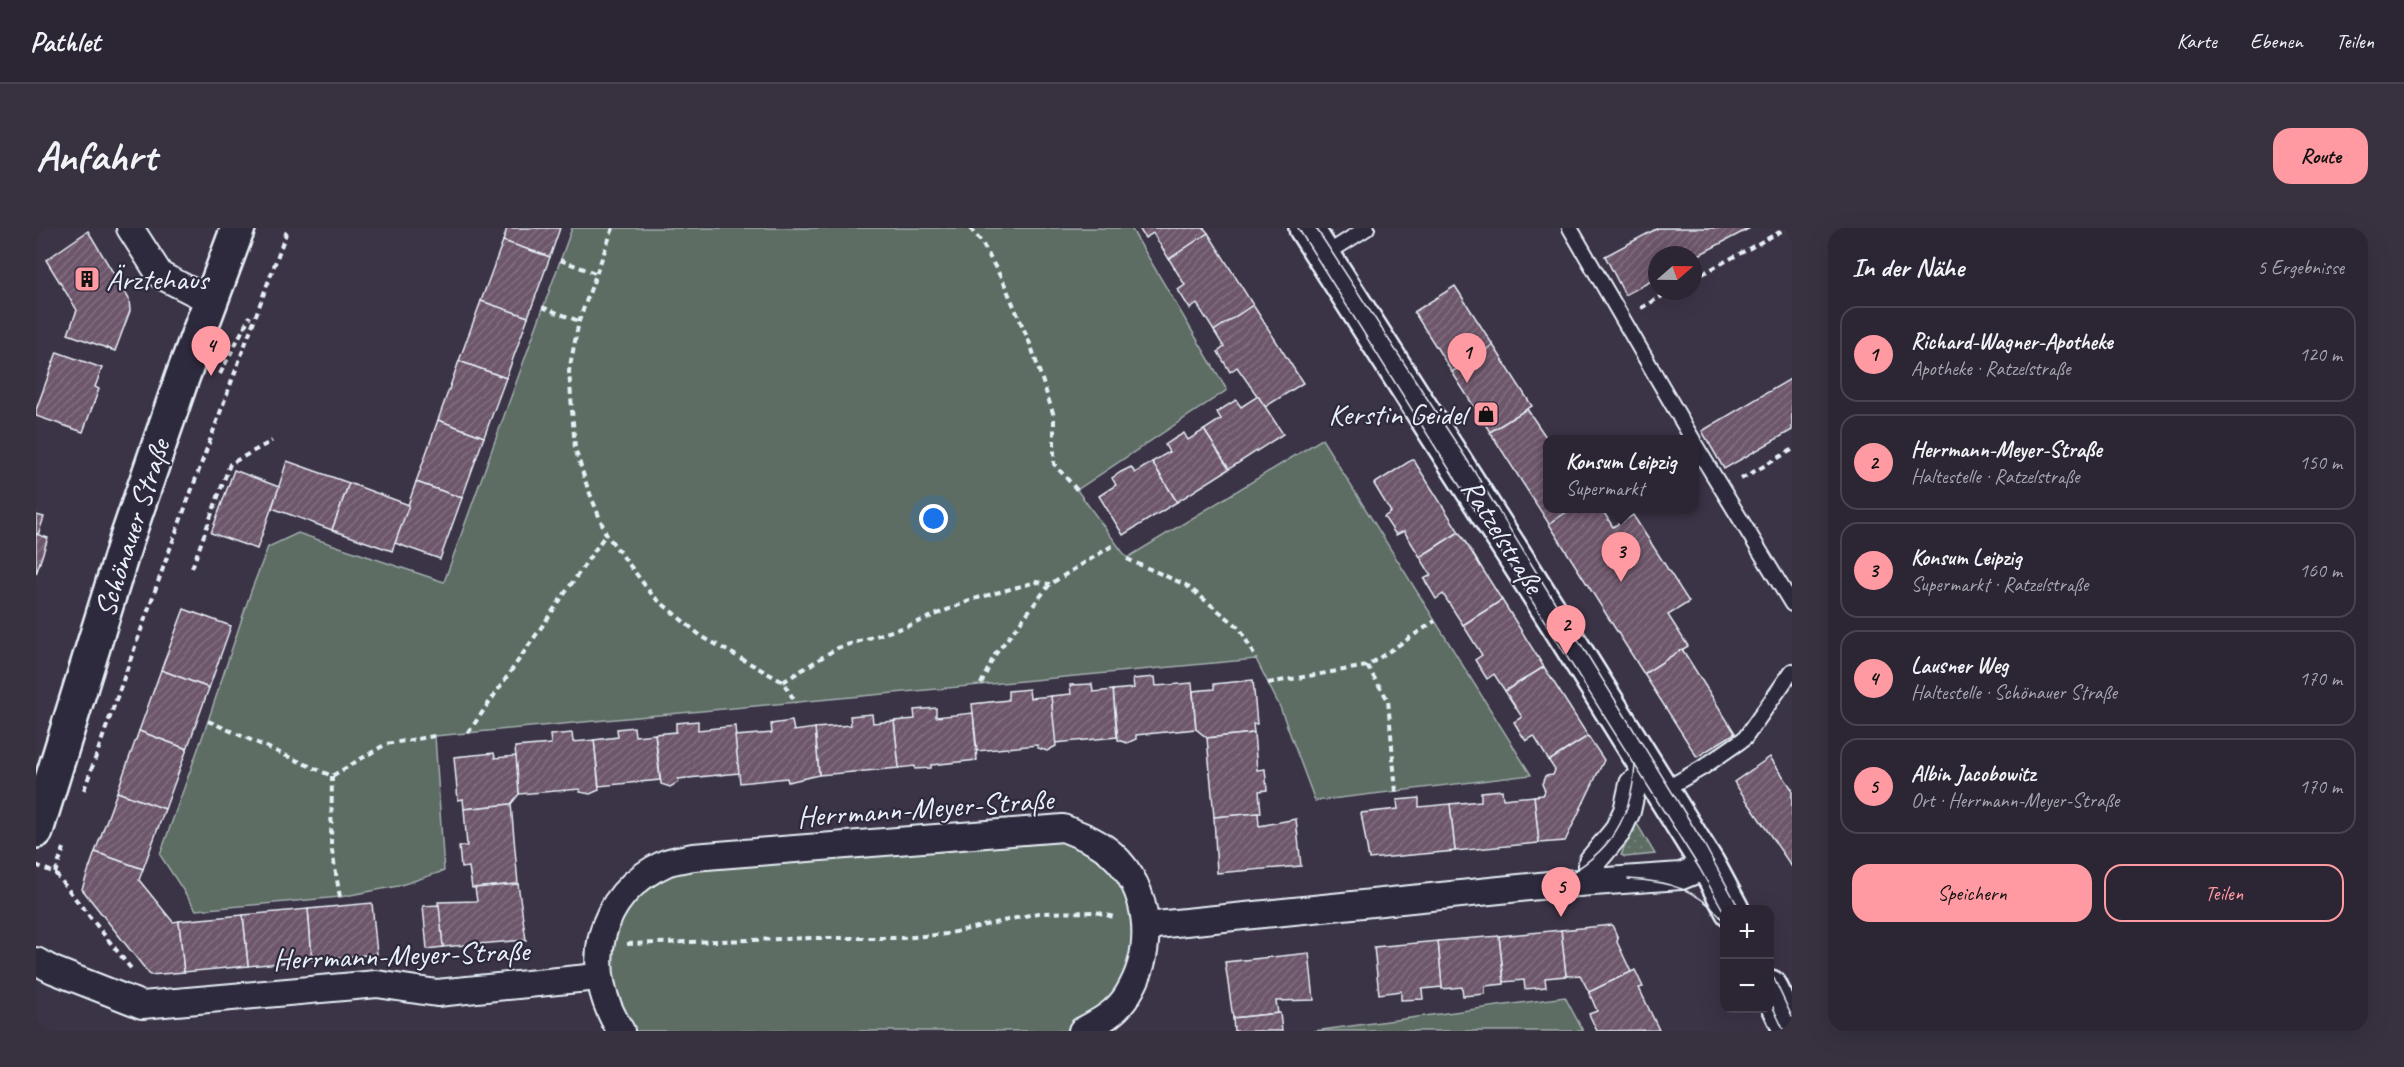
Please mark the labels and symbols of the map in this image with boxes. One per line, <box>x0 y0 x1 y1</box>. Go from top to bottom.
north arrow <box>1648 246 1702 300</box>
place label: Ärztehaus <box>106 260 211 298</box>
building icon: Ärztehaus <box>72 264 102 294</box>
pin: 4 <box>192 326 231 376</box>
pin: 1 <box>1448 334 1486 383</box>
place label: Kerstin Geidel <box>1329 395 1471 433</box>
shop icon: Kerstin Geidel <box>1471 399 1501 429</box>
street label: Schönauer Straße <box>85 432 179 622</box>
street label: Ratzelstraße <box>1453 472 1554 602</box>
your location <box>919 504 948 533</box>
pin: 3 <box>1602 532 1640 582</box>
pin: 2 <box>1546 606 1586 655</box>
street label: Herrmann-Meyer-Straße <box>796 780 1056 836</box>
pin: 5 <box>1542 868 1580 917</box>
street label: Herrmann-Meyer-Straße <box>272 931 532 978</box>

